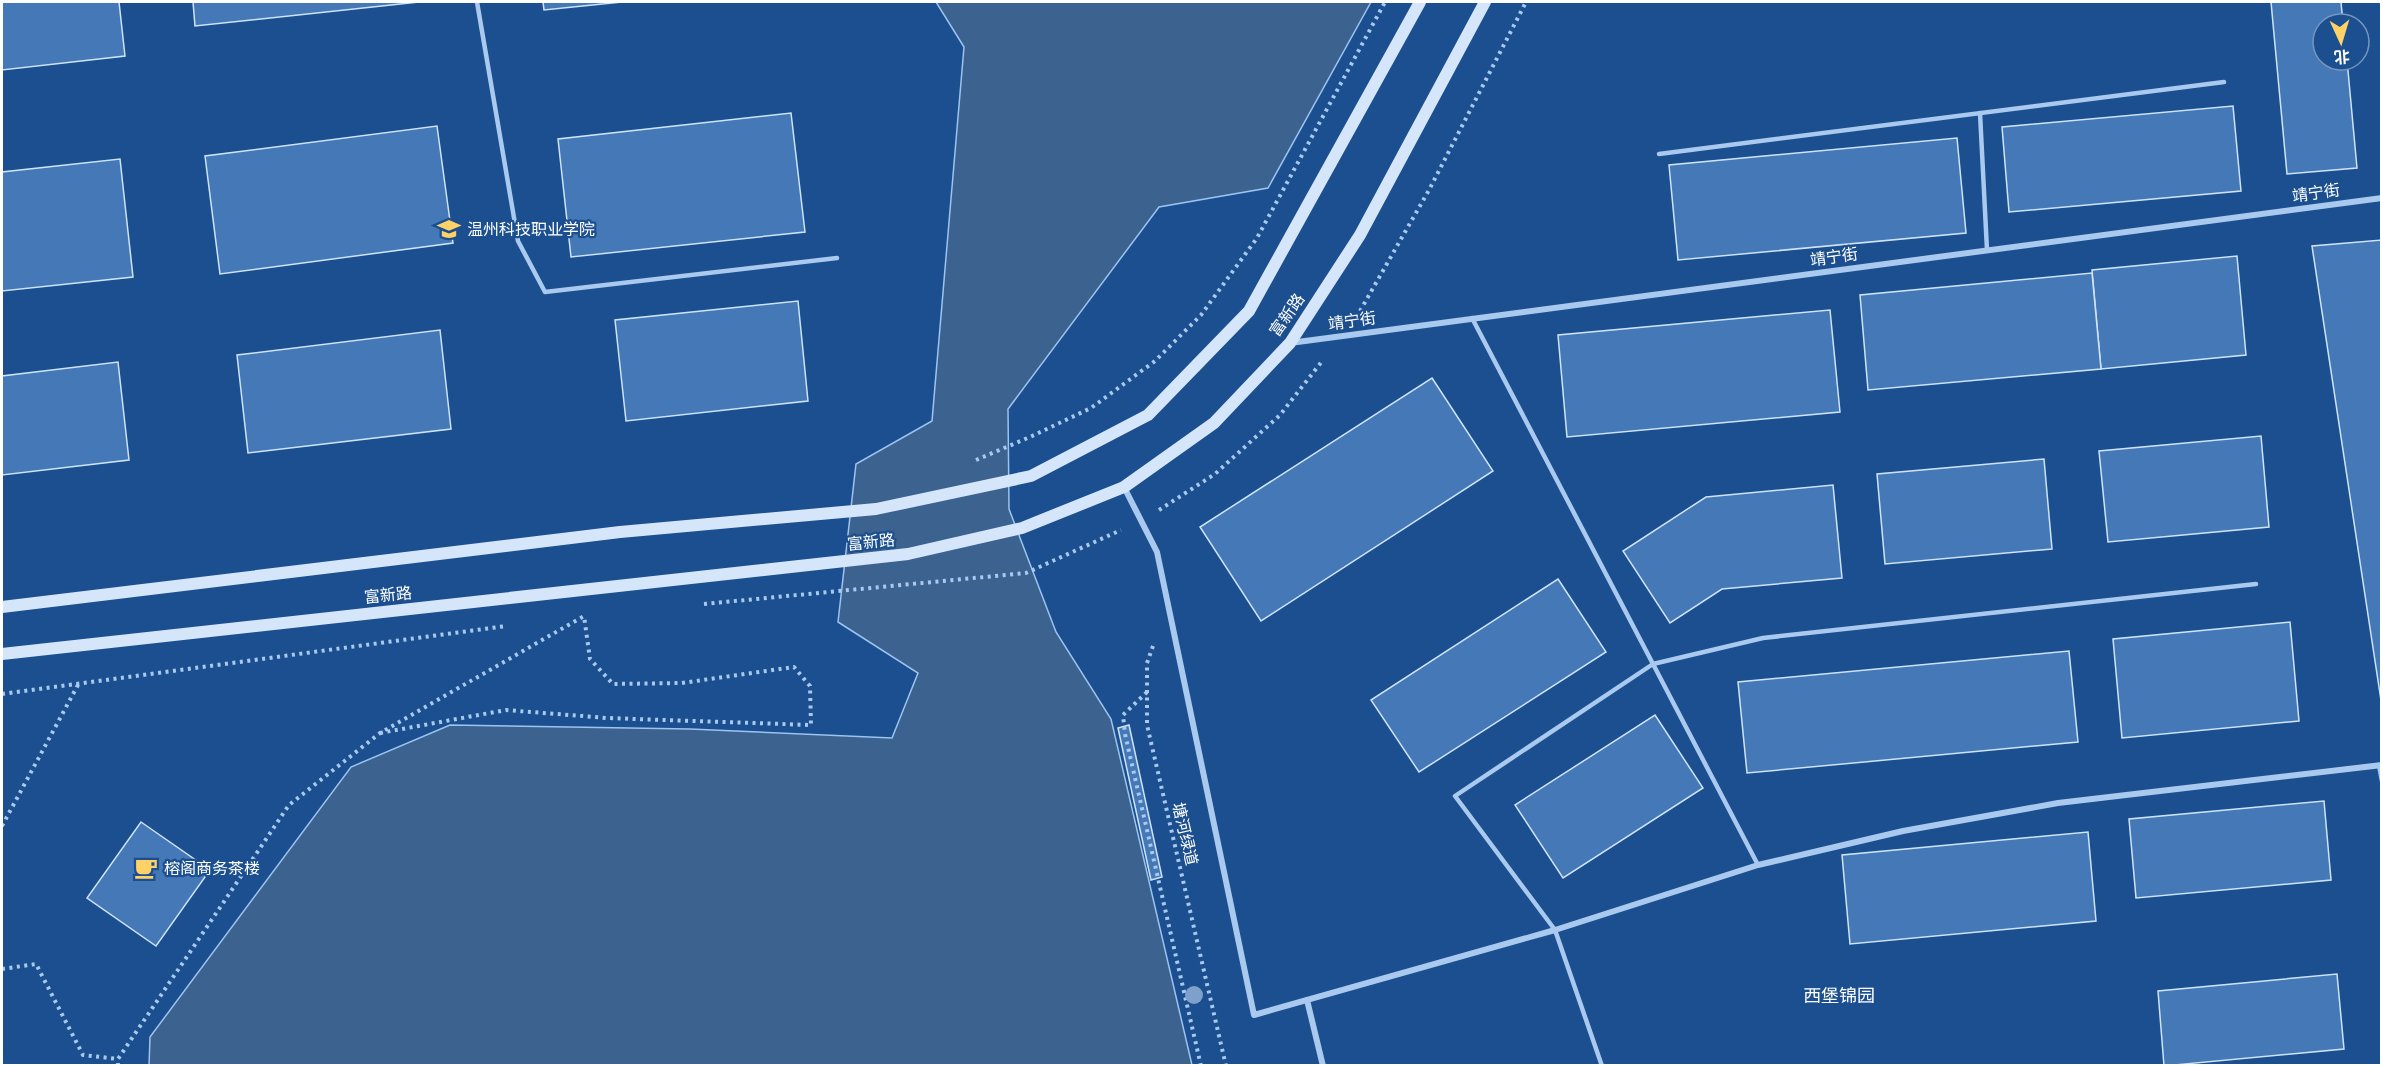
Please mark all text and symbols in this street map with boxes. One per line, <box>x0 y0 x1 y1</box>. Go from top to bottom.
north arrow <box>2311 12 2371 72</box>
text: 北 <box>2333 46 2351 67</box>
street label: 靖宁街 <box>2291 180 2341 206</box>
school or university icon: 温州科技职业学院 <box>436 216 462 242</box>
place label: 温州科技职业学院 <box>467 220 595 239</box>
street label: 靖宁街 <box>1809 244 1859 270</box>
street label: 富新路 <box>1265 290 1309 340</box>
street label: 靖宁街 <box>1327 308 1377 334</box>
street label: 富新路 <box>846 530 896 554</box>
street label: 富新路 <box>363 583 413 607</box>
street label: 塘河绿道 <box>1169 801 1201 867</box>
cafe icon: 榕阁商务茶楼 <box>133 855 159 881</box>
place label: 榕阁商务茶楼 <box>164 859 260 878</box>
district label: 西堡锦园 <box>1803 985 1875 1006</box>

